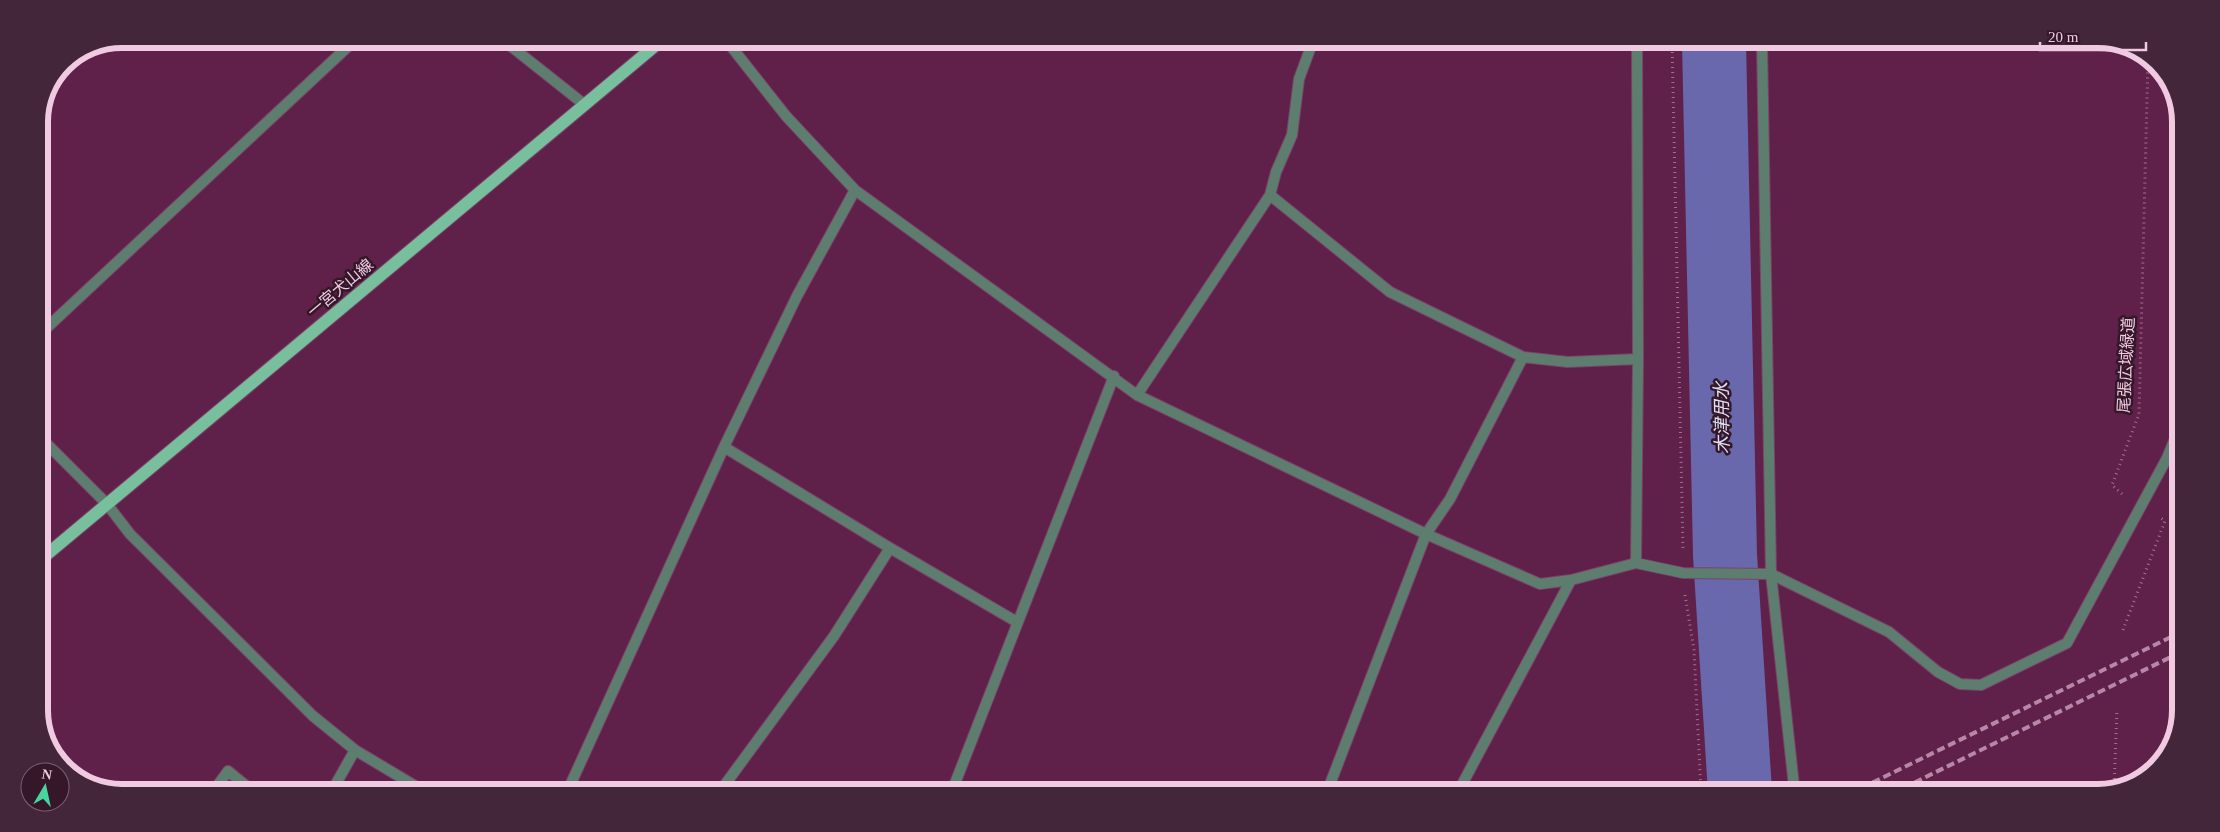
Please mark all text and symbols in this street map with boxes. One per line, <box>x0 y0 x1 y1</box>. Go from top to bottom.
scale bar <box>2040 20 2146 52</box>
text: 20 m <box>2048 29 2079 45</box>
street label: 一宮犬山線 <box>304 256 376 320</box>
street label: 尾張広域緑道 <box>2115 317 2137 413</box>
water label: 木津用水 <box>1711 380 1733 454</box>
north arrow <box>20 762 70 812</box>
text: N <box>41 766 53 783</box>

